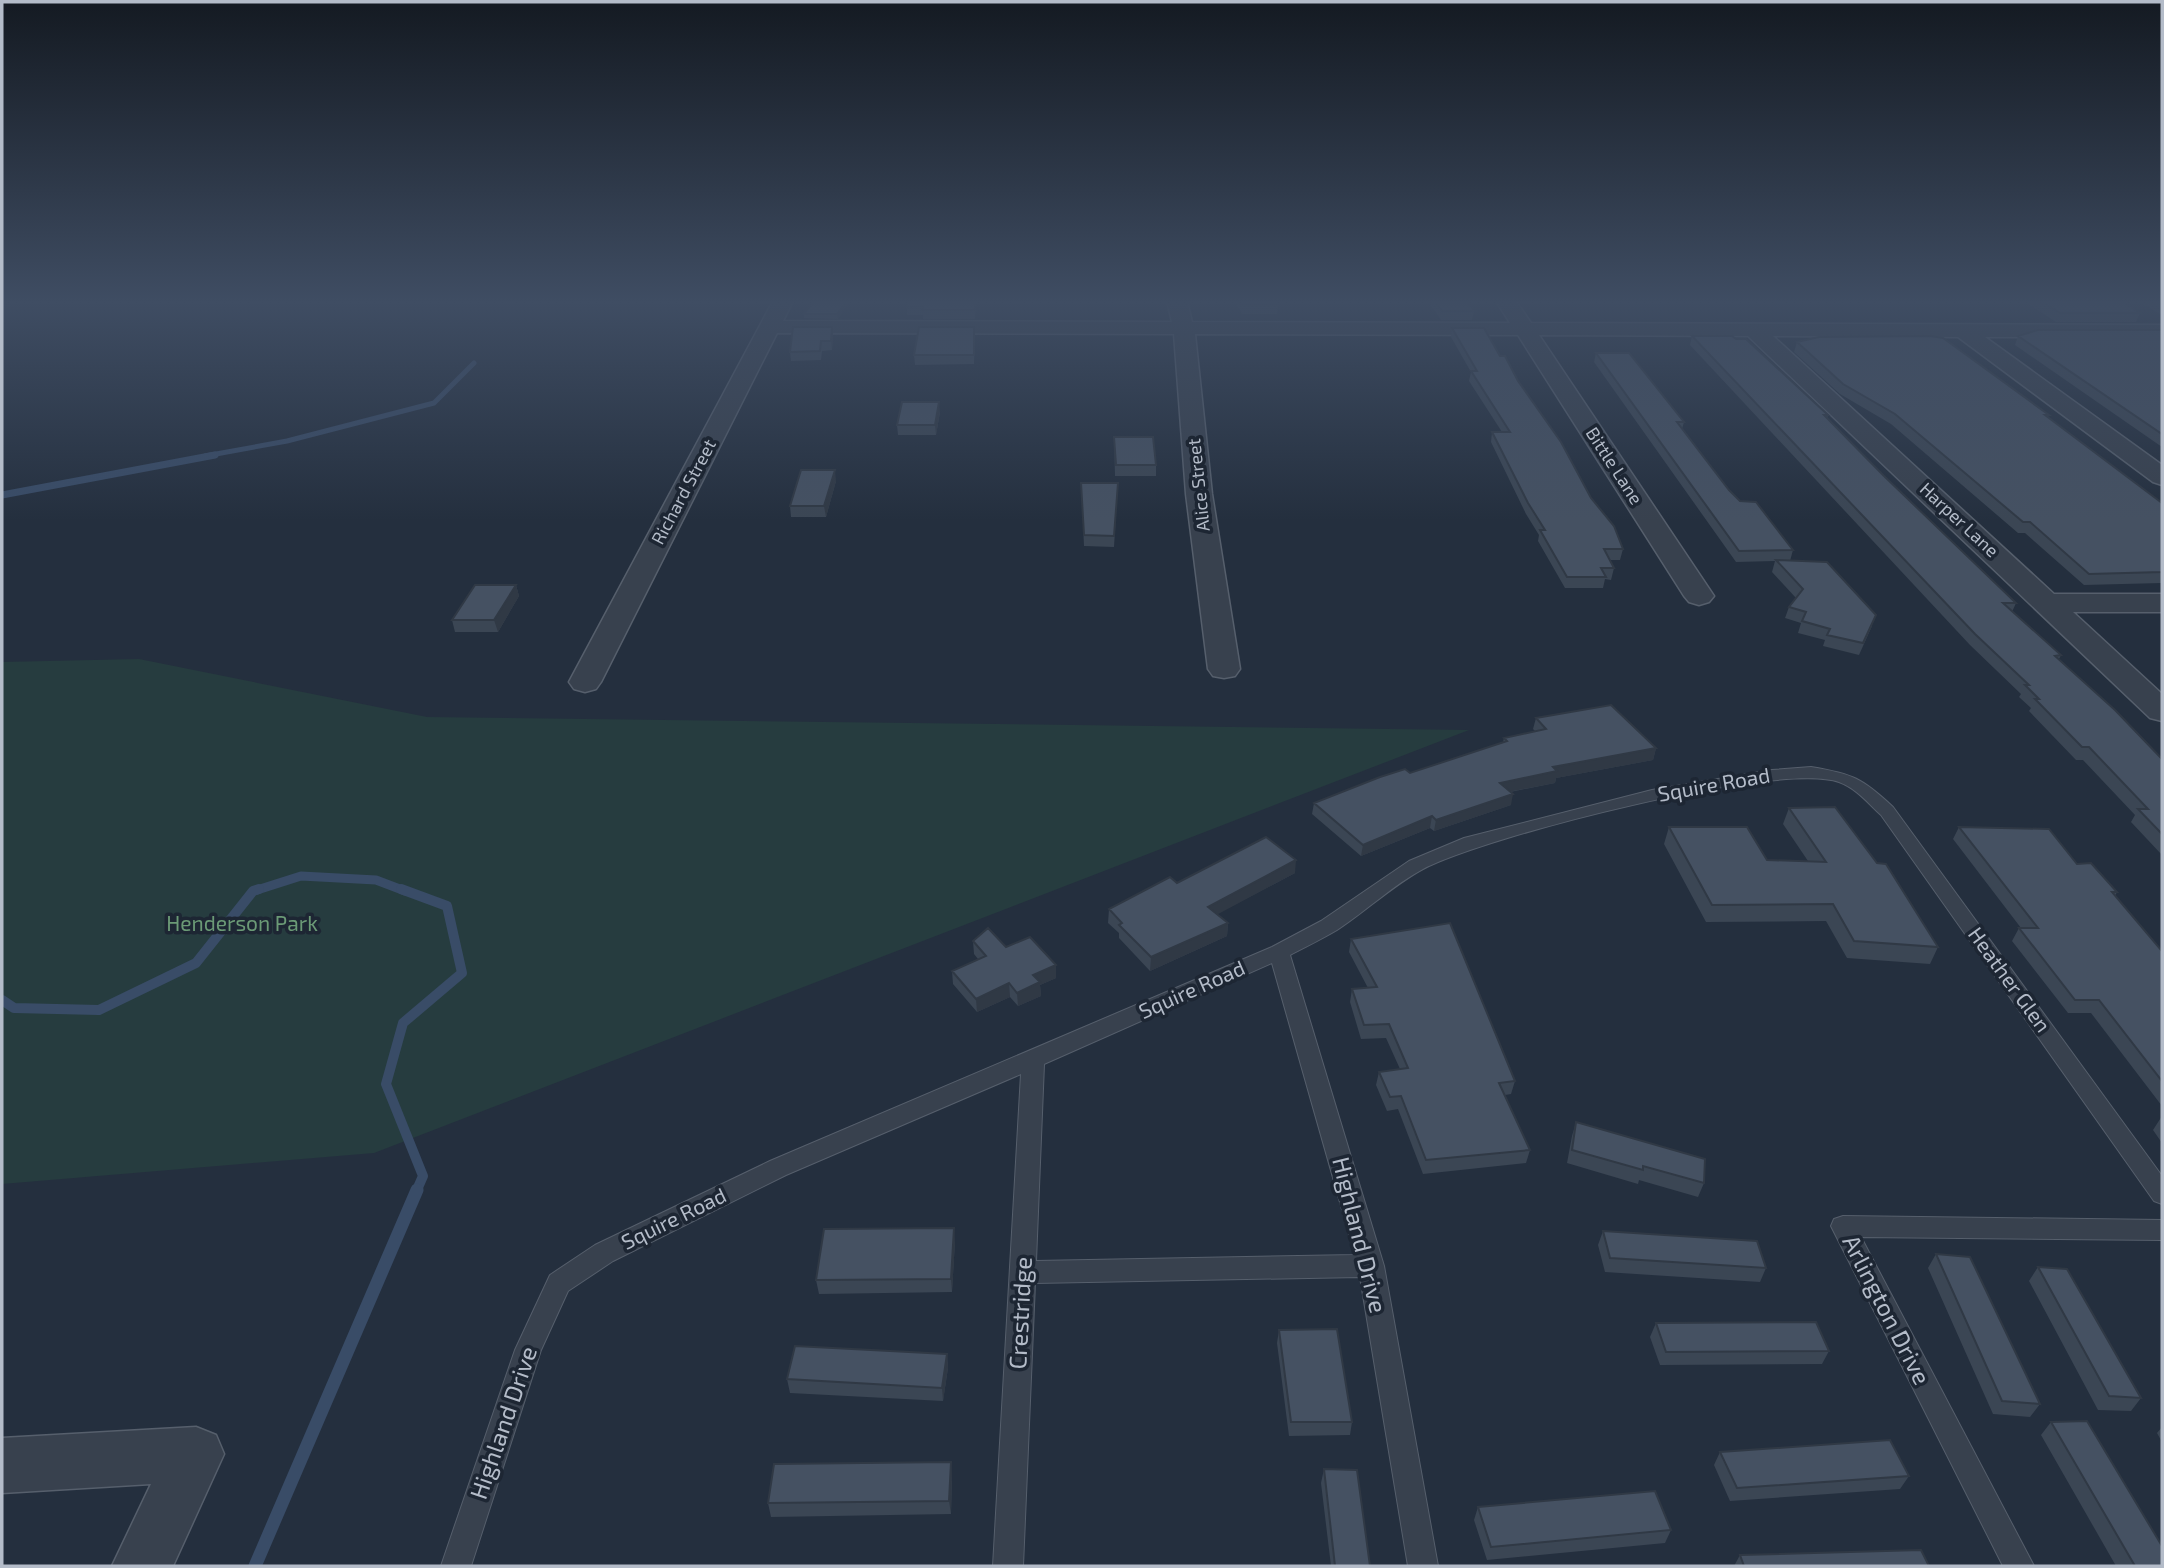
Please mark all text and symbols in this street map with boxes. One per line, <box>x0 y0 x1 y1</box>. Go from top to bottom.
street label: Bittle Lane <box>1582 423 1648 508</box>
street label: Richard Street <box>646 435 720 548</box>
street label: Alice Street <box>1182 437 1214 533</box>
street label: Harper Lane <box>1916 477 2004 561</box>
street label: Squire Road <box>1656 761 1772 806</box>
park label: Henderson Park <box>166 910 318 935</box>
street label: Heather Glen <box>1964 922 2057 1037</box>
street label: Squire Road <box>1135 954 1248 1023</box>
street label: Highland Drive <box>1327 1154 1394 1316</box>
street label: Squire Road <box>617 1182 730 1254</box>
street label: Arlington Drive <box>1837 1230 1937 1389</box>
street label: Crestridge <box>1002 1256 1037 1370</box>
street label: Highland Drive <box>463 1342 542 1503</box>

